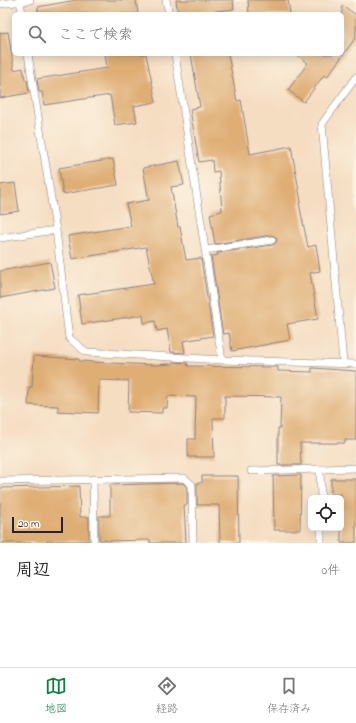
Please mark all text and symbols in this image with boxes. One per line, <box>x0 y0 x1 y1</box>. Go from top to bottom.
search box <box>12 12 344 56</box>
icon: search <box>26 23 48 45</box>
text: ここで検索 <box>58 24 133 46</box>
map controls <box>308 495 344 531</box>
button: locate <box>308 495 344 531</box>
scale bar <box>12 515 63 534</box>
text: 20 m <box>18 516 40 532</box>
text: 周辺 <box>16 558 50 583</box>
text: 0件 <box>321 561 340 580</box>
tab: 地図 <box>45 675 67 717</box>
tab: 経路 <box>156 675 178 717</box>
tab: 保存済み <box>267 675 311 717</box>

